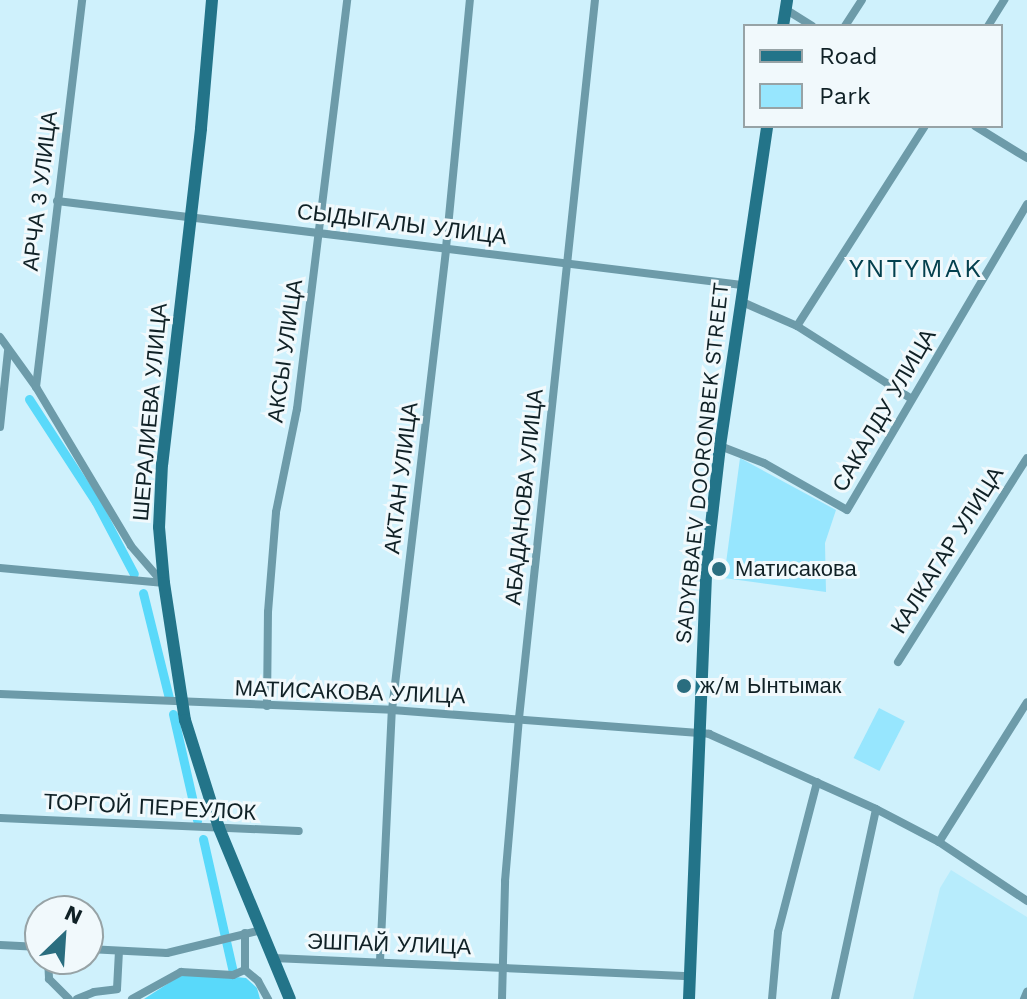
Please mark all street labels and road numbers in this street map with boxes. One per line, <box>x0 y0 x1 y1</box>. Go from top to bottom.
street label: АРЧА 3 УЛИЦА <box>17 110 63 272</box>
street label: СЫДЫГАЛЫ УЛИЦА <box>296 198 508 250</box>
street label: АКСЫ УЛИЦА <box>262 278 308 424</box>
street label: SADYRBAEV DOORONBEK STREET <box>670 281 734 645</box>
street label: ШЕРАЛИЕВА УЛИЦА <box>127 302 173 522</box>
street label: САКАЛДУ УЛИЦА <box>827 324 941 496</box>
street label: АБАДАНОВА УЛИЦА <box>500 388 548 606</box>
street label: АКТАН УЛИЦА <box>379 401 423 555</box>
street label: КАЛКАГАР УЛИЦА <box>885 462 1009 638</box>
street label: МАТИСАКОВА УЛИЦА <box>234 675 466 709</box>
street label: ТОРГОЙ ПЕРЕУЛОК <box>43 788 257 826</box>
street label: ЭШПАЙ УЛИЦА <box>306 928 472 960</box>

